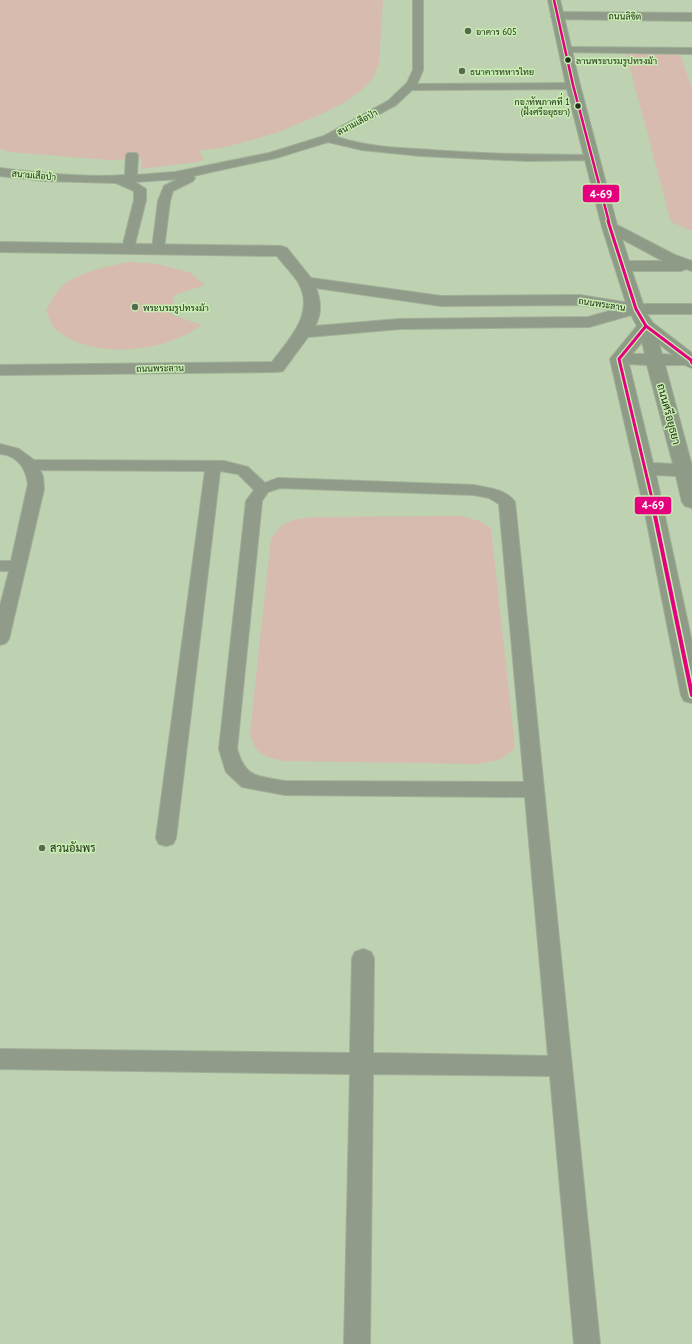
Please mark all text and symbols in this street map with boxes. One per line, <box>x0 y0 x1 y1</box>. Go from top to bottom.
street label: ถนนลิขิต <box>609 10 641 22</box>
marker: อาคาร 605 <box>463 26 473 36</box>
place label: อาคาร 605 <box>476 26 517 37</box>
marker: ลานพระบรมรูปทรงม้า <box>563 55 573 65</box>
place label: ลานพระบรมรูปทรงม้า <box>576 55 657 67</box>
marker: ธนาคารทหารไทย <box>457 66 467 76</box>
place label: ธนาคารทหารไทย <box>470 66 534 77</box>
place label: กองทัพภาคที่ 1 (ฝั่งศรีอยุธยา) <box>514 93 570 118</box>
marker: กองทัพภาคที่ 1 (ฝั่งศรีอยุธยา) <box>573 101 583 111</box>
street label: สนามเสือป่า <box>334 106 379 137</box>
street label: สนามเสือป่า <box>11 167 57 182</box>
line badge: 4-69 <box>582 184 620 203</box>
text: 4-69 <box>590 187 612 201</box>
street label: ถนนพระลาน <box>578 295 627 313</box>
marker: พระบรมรูปทรงม้า <box>130 302 140 312</box>
place label: พระบรมรูปทรงม้า <box>143 302 209 314</box>
street label: ถนนพระลาน <box>136 362 184 374</box>
street label: ถนนศรีอยุธยา <box>652 382 685 447</box>
line badge: 4-69 <box>634 496 672 515</box>
text: 4-69 <box>642 498 664 512</box>
place label: สวนอัมพร <box>50 841 95 855</box>
marker: สวนอัมพร <box>37 843 47 853</box>

